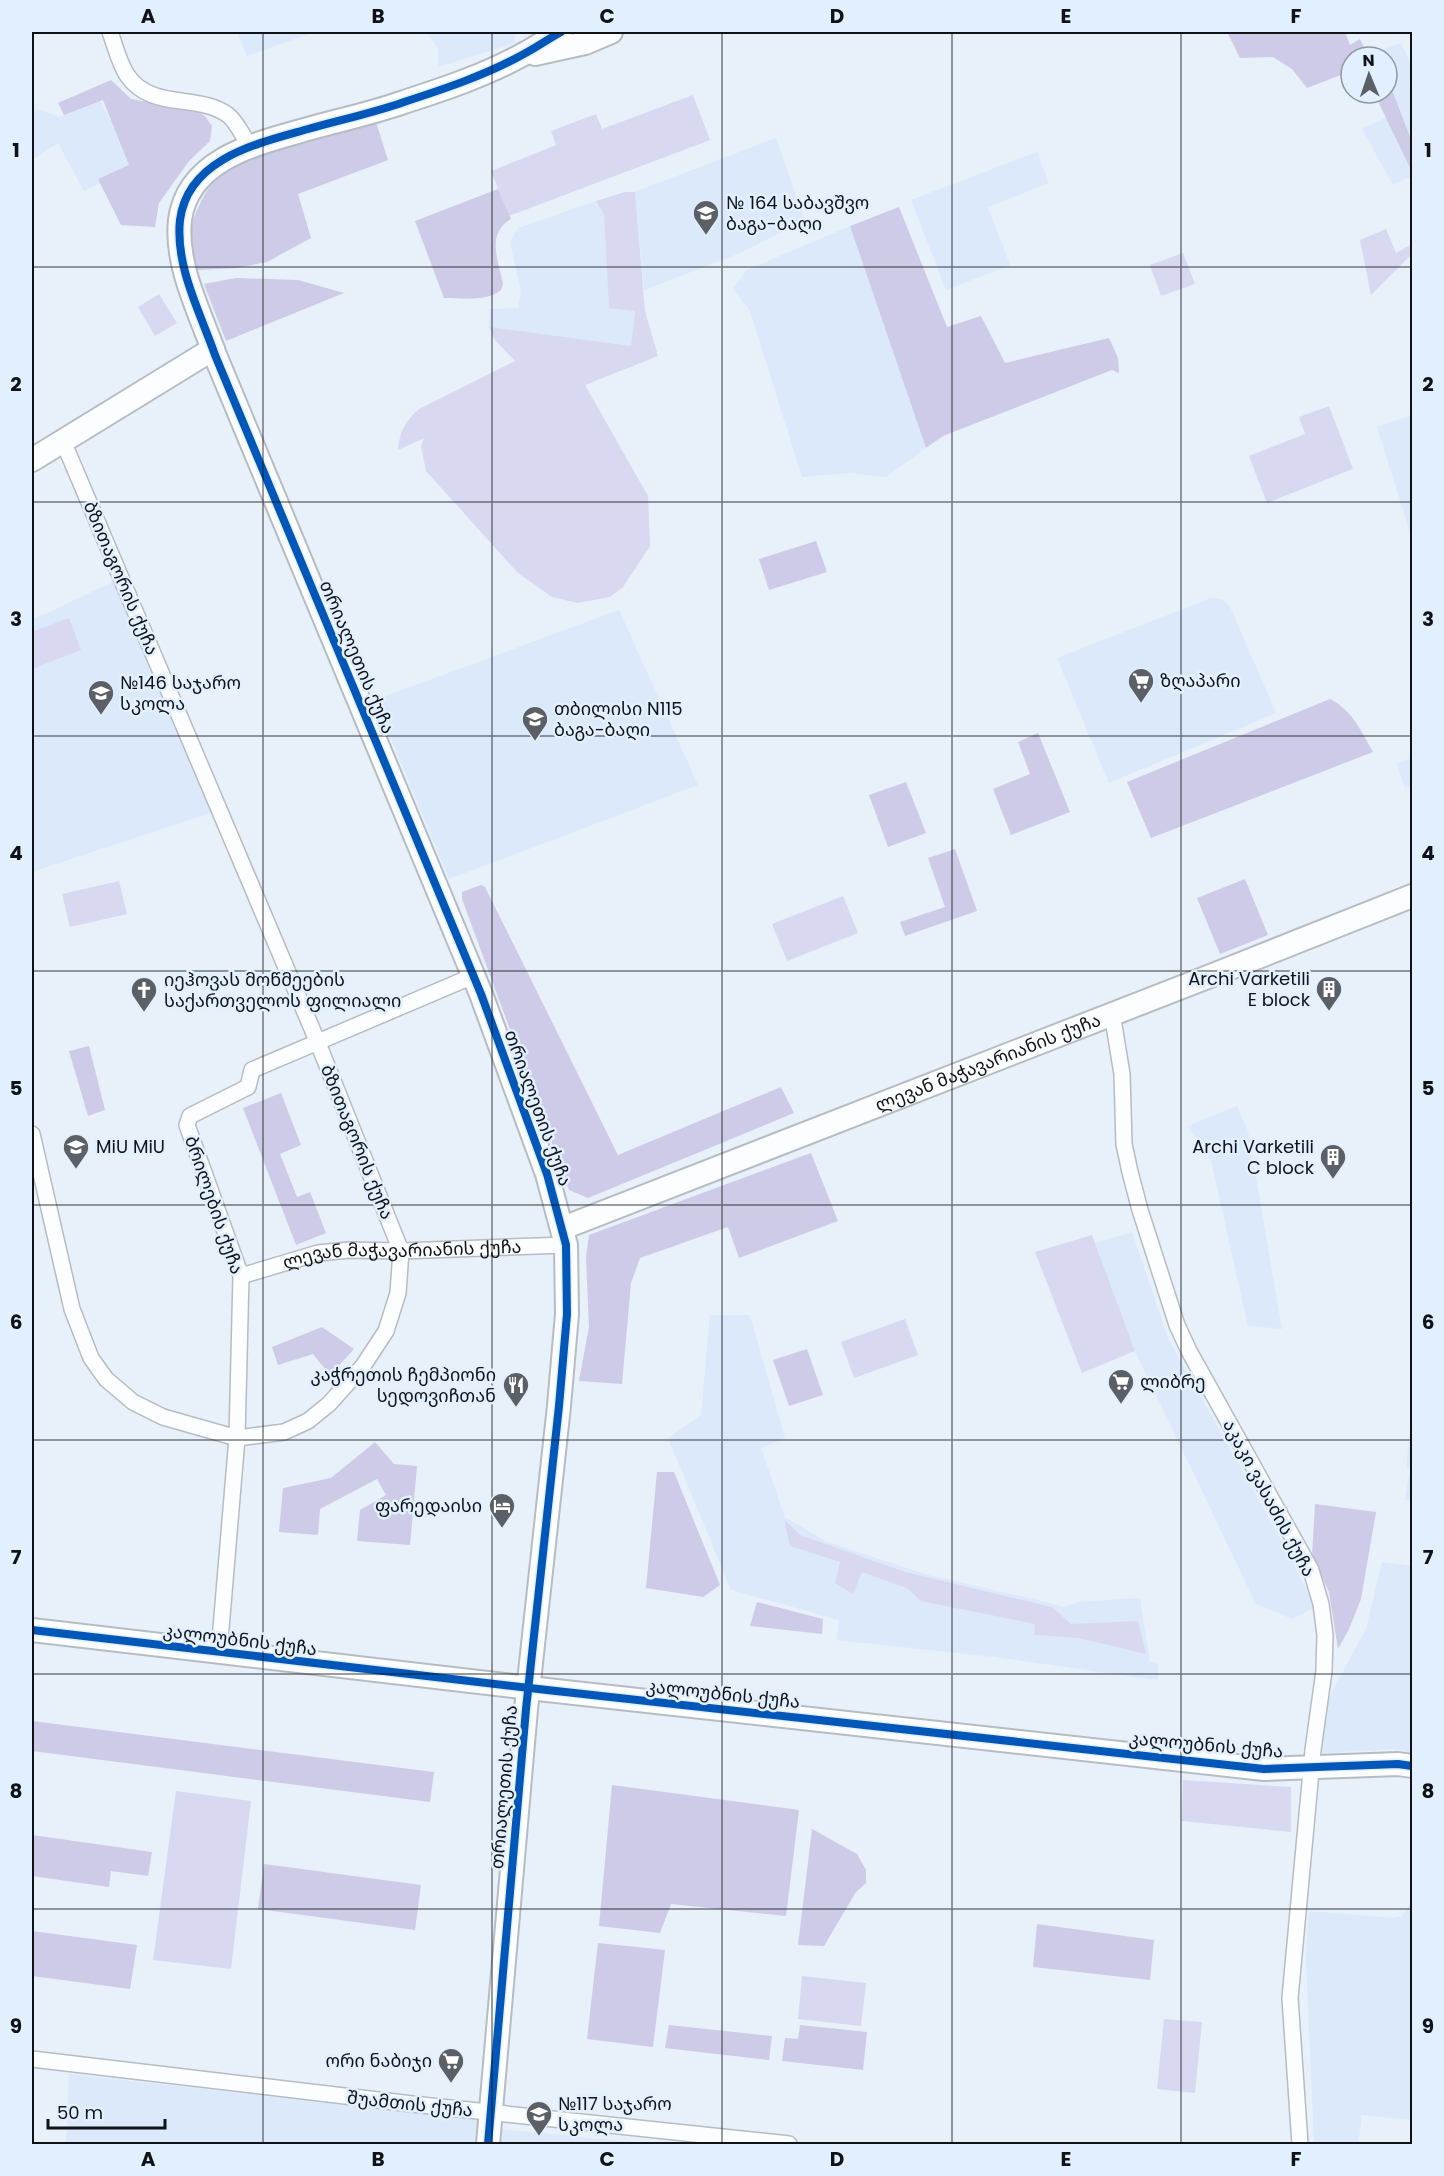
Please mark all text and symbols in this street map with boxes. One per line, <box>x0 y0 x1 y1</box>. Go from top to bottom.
text: A <box>141 2 156 30</box>
text: B <box>371 2 385 30</box>
text: C <box>599 2 615 30</box>
text: D <box>830 2 844 30</box>
text: E <box>1061 2 1071 30</box>
text: F <box>1291 2 1302 30</box>
north arrow <box>1339 45 1399 105</box>
text: N <box>1362 49 1375 72</box>
text: 1 <box>12 136 20 164</box>
text: 1 <box>1424 136 1432 164</box>
place label: № 164 საბავშვო ბაგა-ბაღი <box>726 190 869 236</box>
school or university icon: № 164 საბავშვო ბაგა-ბაღი <box>691 198 721 236</box>
text: 2 <box>10 370 22 398</box>
text: 2 <box>1422 370 1434 398</box>
street label: ბზითაგორის ქუჩა <box>78 497 165 659</box>
street label: თრიალეთის ქუჩა <box>314 576 401 737</box>
text: 3 <box>10 605 22 633</box>
text: 3 <box>1422 605 1434 633</box>
supermarket icon: ზღაპარი <box>1126 666 1156 704</box>
place label: ზღაპარი <box>1160 668 1241 693</box>
place label: №146 საჯარო სკოლა <box>120 670 241 716</box>
school or university icon: №146 საჯარო სკოლა <box>86 678 116 716</box>
place label: თბილისი N115 ბაგა-ბაღი <box>554 696 683 742</box>
school or university icon: თბილისი N115 ბაგა-ბაღი <box>520 704 550 742</box>
text: 4 <box>9 839 23 867</box>
text: 4 <box>1421 839 1435 867</box>
place label: Archi Varketili E block <box>1188 966 1311 1012</box>
place label: იეჰოვას მოწმეების საქართველოს ფილიალი <box>164 967 401 1013</box>
building icon: Archi Varketili E block <box>1314 974 1344 1012</box>
church icon: იეჰოვას მოწმეების საქართველოს ფილიალი <box>129 975 159 1013</box>
street label: ლევან მაჭავარიანის ქუჩა <box>871 1007 1104 1117</box>
street label: თრიალეთის ქუჩა <box>499 1026 578 1189</box>
street label: ბზითაგორის ქუჩა <box>315 1061 400 1223</box>
text: 5 <box>10 1074 23 1102</box>
text: 5 <box>1422 1074 1435 1102</box>
school or university icon: MiU MiU <box>61 1132 91 1170</box>
street label: ბრილების ქუჩა <box>179 1132 250 1277</box>
place label: MiU MiU <box>96 1134 165 1159</box>
place label: Archi Varketili C block <box>1192 1134 1315 1180</box>
building icon: Archi Varketili C block <box>1318 1142 1348 1180</box>
street label: ლევან მაჭავარიანის ქუჩა <box>279 1234 522 1275</box>
text: 6 <box>10 1308 22 1336</box>
text: 6 <box>1422 1308 1434 1336</box>
place label: კაჭრეთის ჩემპიონი სედოვიჩთან <box>310 1362 496 1408</box>
supermarket icon: ლიბრე <box>1106 1367 1136 1405</box>
place label: ლიბრე <box>1140 1369 1206 1394</box>
restaurant icon: კაჭრეთის ჩემპიონი სედოვიჩთან <box>501 1370 531 1408</box>
street label: აკაკი ვასაძის ქუჩა <box>1217 1415 1322 1581</box>
hotel icon: ფარედაისი <box>487 1491 517 1529</box>
place label: ფარედაისი <box>375 1493 482 1518</box>
text: 7 <box>11 1543 22 1571</box>
text: 7 <box>1423 1543 1434 1571</box>
street label: კალოუბნის ქუჩა <box>162 1618 318 1661</box>
street label: კალოუბნის ქუჩა <box>645 1673 801 1714</box>
street label: თრიალეთის ქუჩა <box>484 1704 523 1870</box>
street label: კალოუბნის ქუჩა <box>1128 1725 1284 1764</box>
text: 8 <box>10 1777 22 1805</box>
text: 8 <box>1422 1777 1434 1805</box>
text: 9 <box>10 2012 22 2040</box>
text: 9 <box>1422 2012 1434 2040</box>
supermarket icon: ორი ნაბიჯი <box>436 2046 466 2084</box>
place label: ორი ნაბიჯი <box>326 2048 432 2073</box>
street label: შუამთის ქუჩა <box>346 2084 474 2123</box>
place label: №117 საჯარო სკოლა <box>558 2091 672 2137</box>
scale bar <box>48 2092 165 2130</box>
school or university icon: №117 საჯარო სკოლა <box>524 2099 554 2137</box>
text: 50 m <box>57 2100 103 2125</box>
text: A <box>141 2145 156 2173</box>
text: B <box>371 2145 385 2173</box>
text: C <box>599 2145 615 2173</box>
text: D <box>830 2145 844 2173</box>
text: E <box>1061 2145 1071 2173</box>
text: F <box>1291 2145 1302 2173</box>

